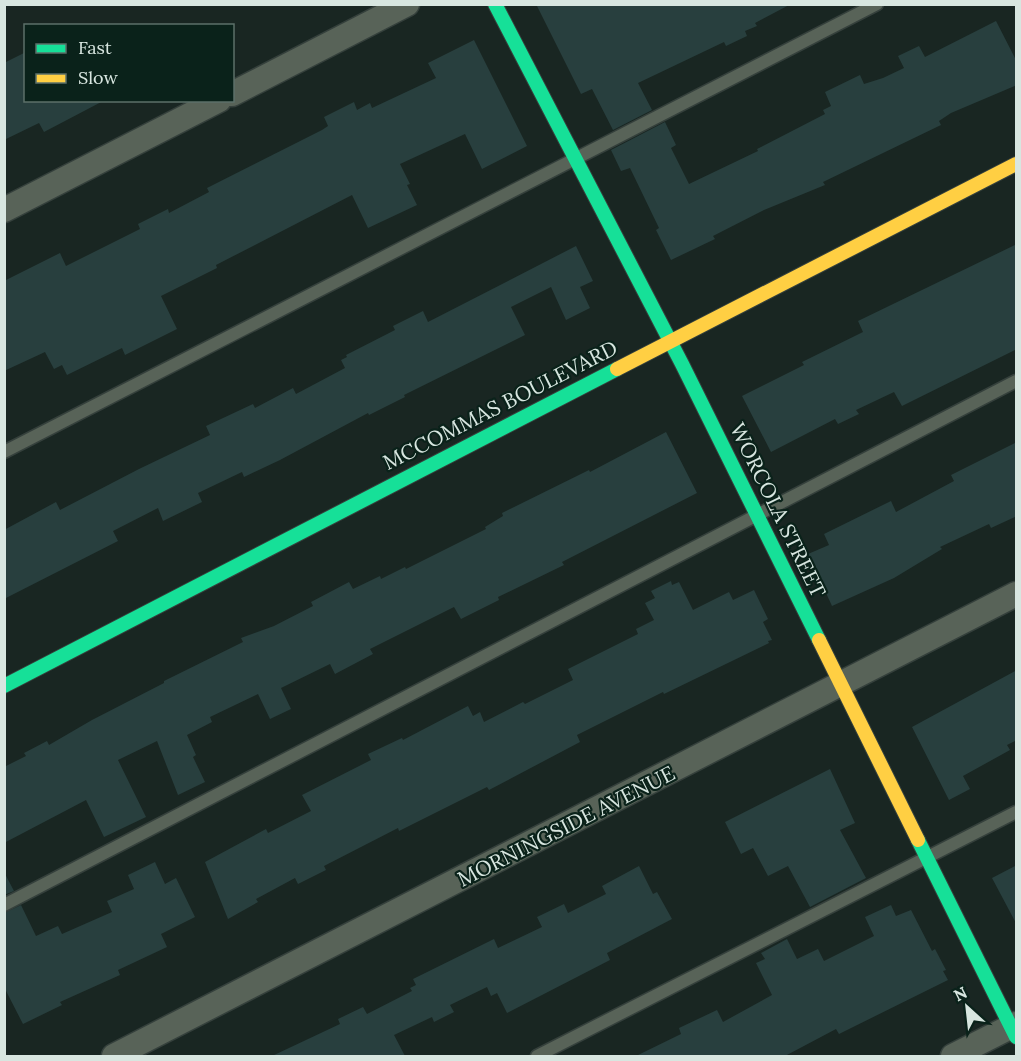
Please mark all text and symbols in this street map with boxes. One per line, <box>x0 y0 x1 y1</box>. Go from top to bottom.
legend <box>24 24 234 102</box>
text: Fast <box>78 36 112 59</box>
text: Slow <box>78 66 118 89</box>
street label: MCCOMMAS BOULEVARD <box>378 334 622 476</box>
street label: WORCOLA STREET <box>724 418 832 602</box>
street label: MORNINGSIDE AVENUE <box>453 759 679 893</box>
north arrow <box>937 977 997 1037</box>
text: N <box>950 982 970 1005</box>

